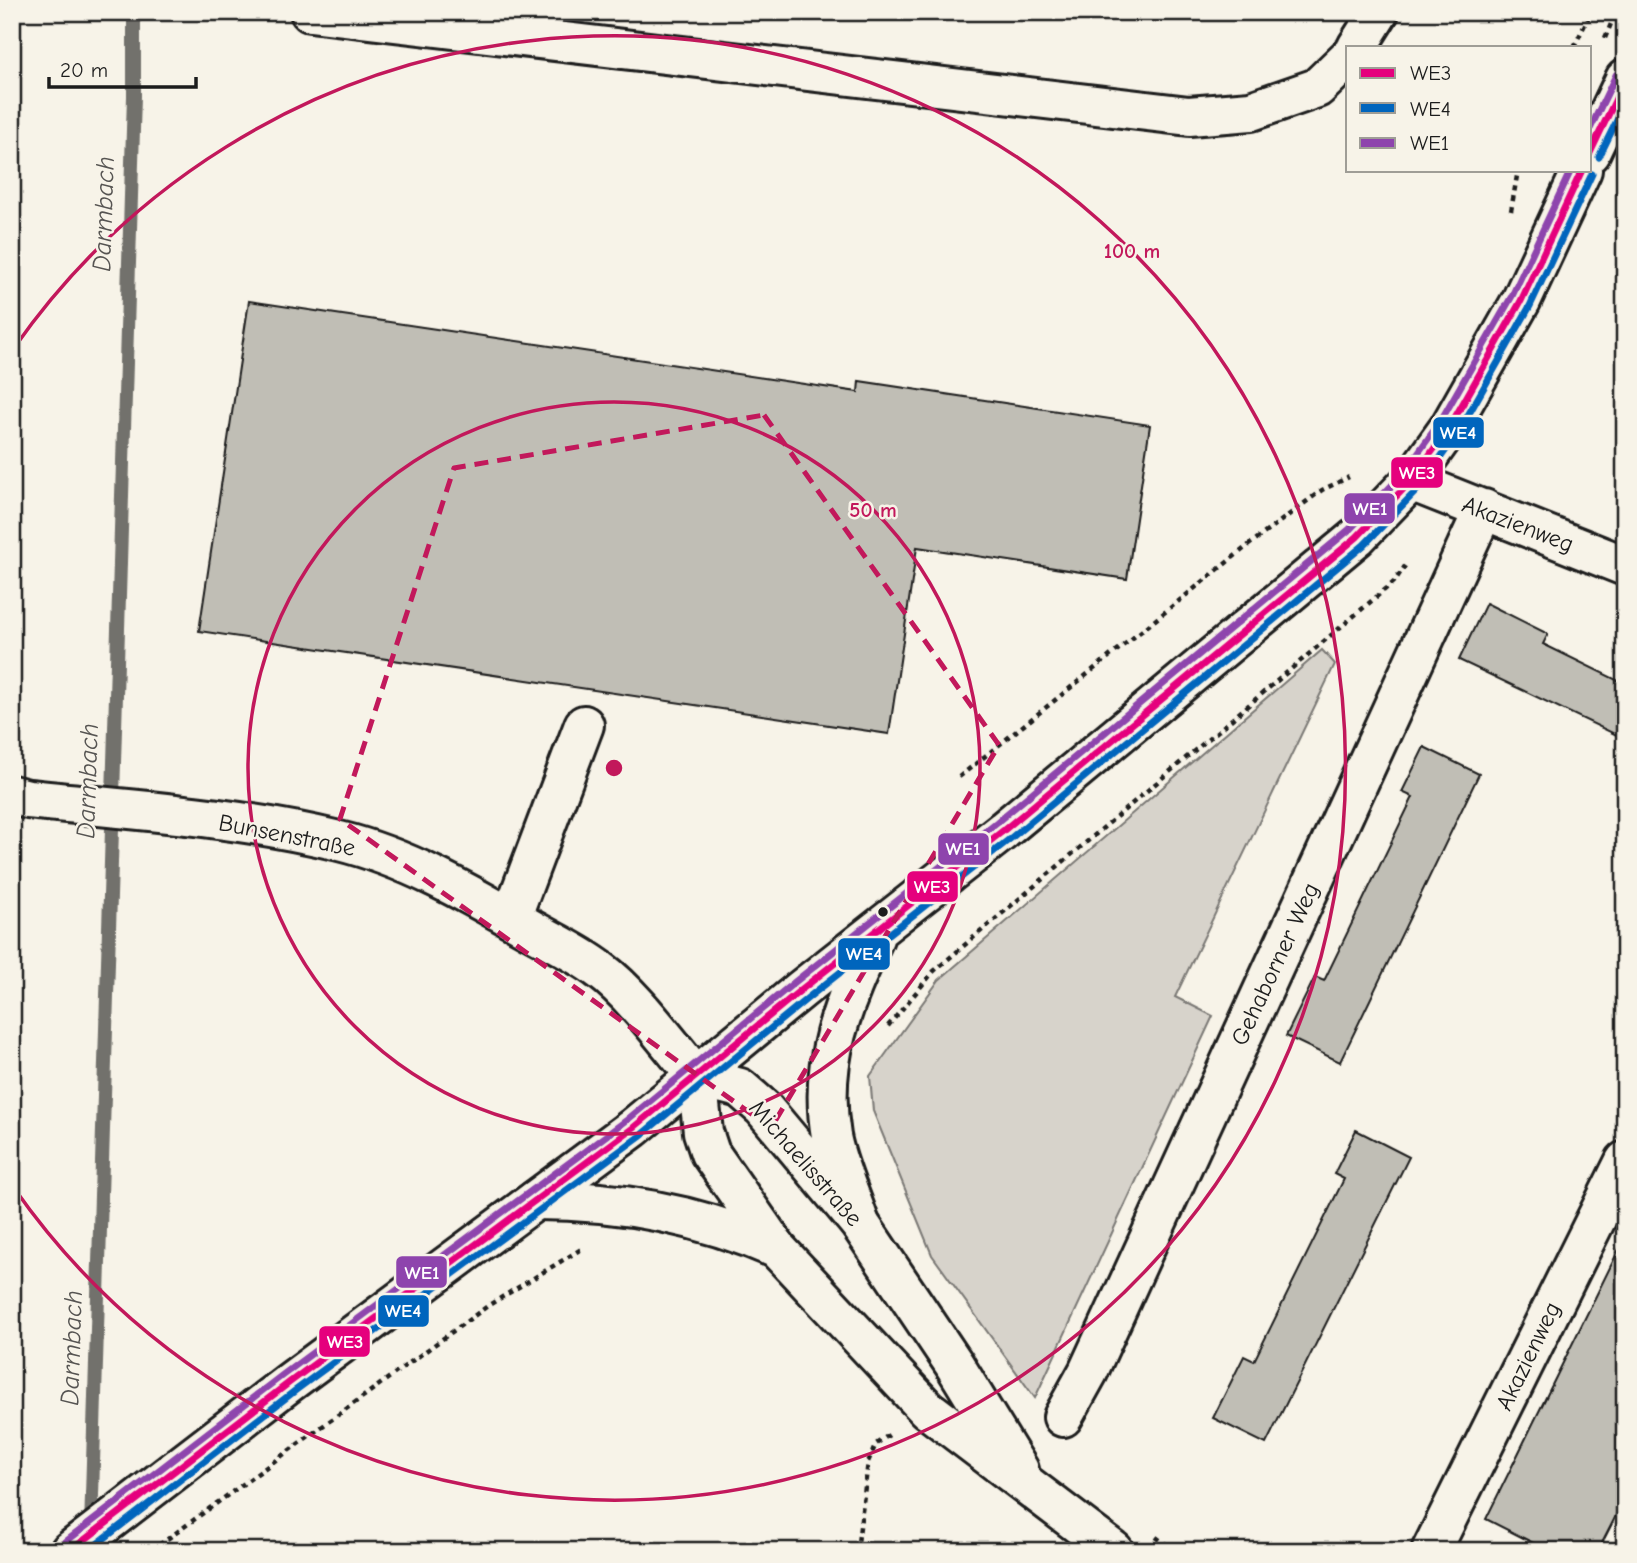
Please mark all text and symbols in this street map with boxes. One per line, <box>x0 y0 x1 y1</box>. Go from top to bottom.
scale bar <box>49 46 196 90</box>
legend <box>1346 46 1592 172</box>
text: 20 m <box>60 58 108 82</box>
text: WE3 <box>1410 61 1452 85</box>
text: WE4 <box>1410 97 1451 121</box>
text: WE1 <box>1410 131 1449 155</box>
water label: Darmbach <box>87 156 121 272</box>
text: 100 m <box>1104 239 1160 263</box>
line badge: WE4 <box>1432 416 1485 449</box>
text: WE4 <box>1440 422 1476 444</box>
line badge: WE3 <box>1390 456 1444 489</box>
text: WE3 <box>1399 462 1435 484</box>
street label: Akazienweg <box>1458 490 1578 558</box>
line badge: WE1 <box>1343 492 1396 525</box>
text: 50 m <box>849 498 897 522</box>
text: WE1 <box>1353 498 1387 520</box>
water label: Darmbach <box>71 723 105 839</box>
centre of rings <box>602 756 626 780</box>
street label: Bunsenstraße <box>216 808 358 862</box>
line badge: WE1 <box>937 832 990 866</box>
text: WE1 <box>946 838 980 860</box>
line badge: WE3 <box>906 870 959 903</box>
text: WE3 <box>914 876 950 898</box>
street label: Gehaborner Weg <box>1225 878 1325 1050</box>
unlabelled marker <box>876 905 890 919</box>
line badge: WE4 <box>837 937 891 971</box>
text: WE4 <box>846 943 882 965</box>
street label: Michaelisstraße <box>744 1094 868 1232</box>
line badge: WE1 <box>395 1255 448 1289</box>
text: WE1 <box>405 1262 439 1284</box>
water label: Darmbach <box>55 1290 89 1406</box>
line badge: WE4 <box>377 1294 430 1328</box>
street label: Akazienweg <box>1490 1297 1566 1415</box>
text: WE4 <box>385 1300 421 1322</box>
line badge: WE3 <box>318 1325 371 1358</box>
text: WE3 <box>327 1331 363 1353</box>

